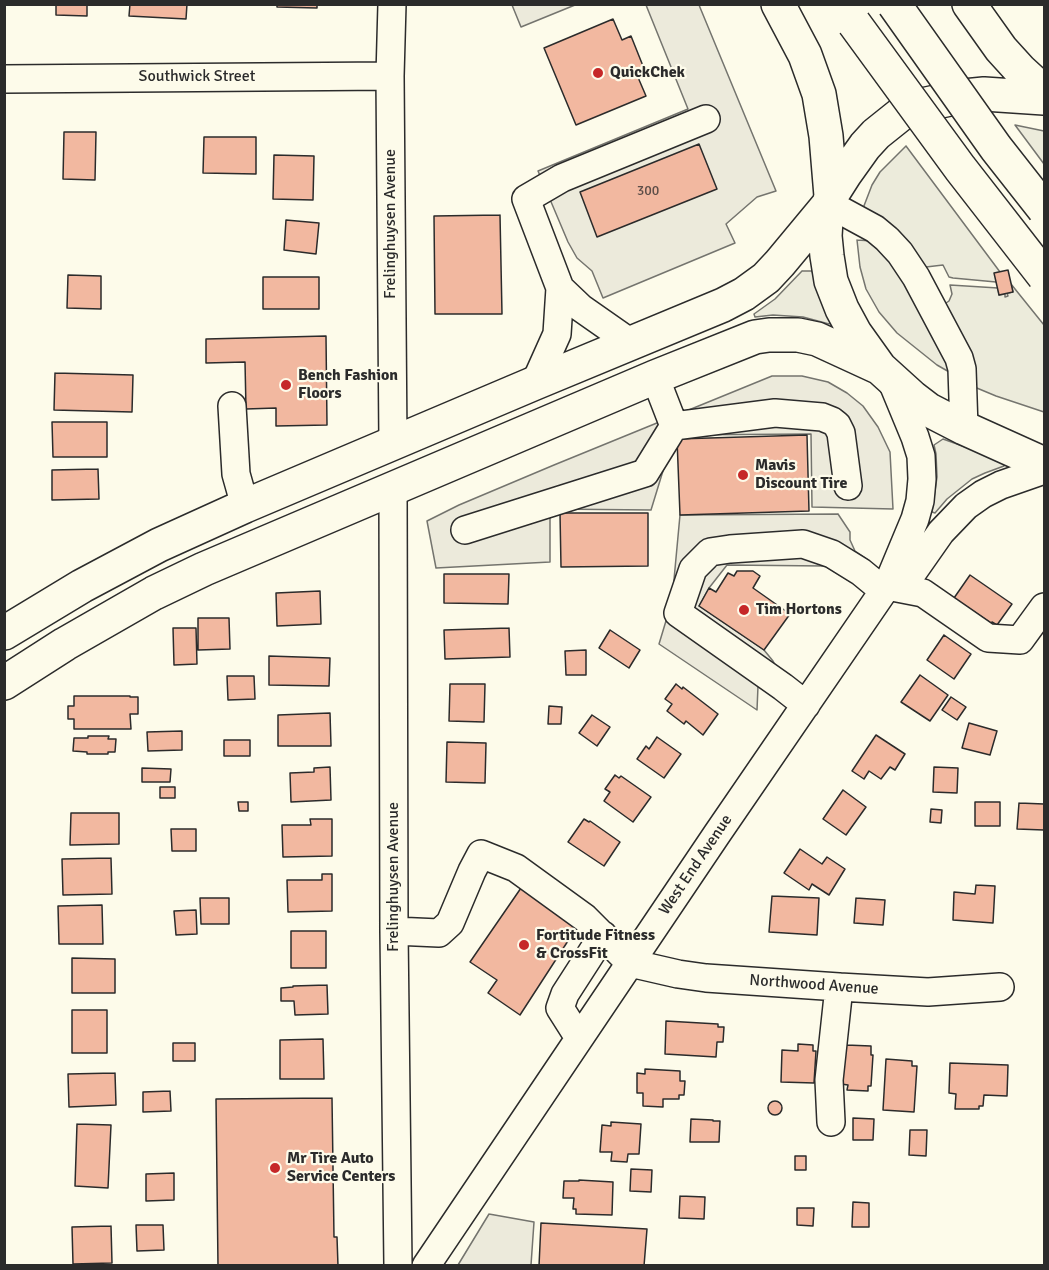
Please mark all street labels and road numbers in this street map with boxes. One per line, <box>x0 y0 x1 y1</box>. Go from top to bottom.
street label: Southwick Street <box>139 67 255 87</box>
street label: Frelinghuysen Avenue <box>381 149 401 299</box>
street label: Frelinghuysen Avenue <box>384 802 404 952</box>
street label: West End Avenue <box>655 811 737 919</box>
street label: Northwood Avenue <box>749 971 879 999</box>

